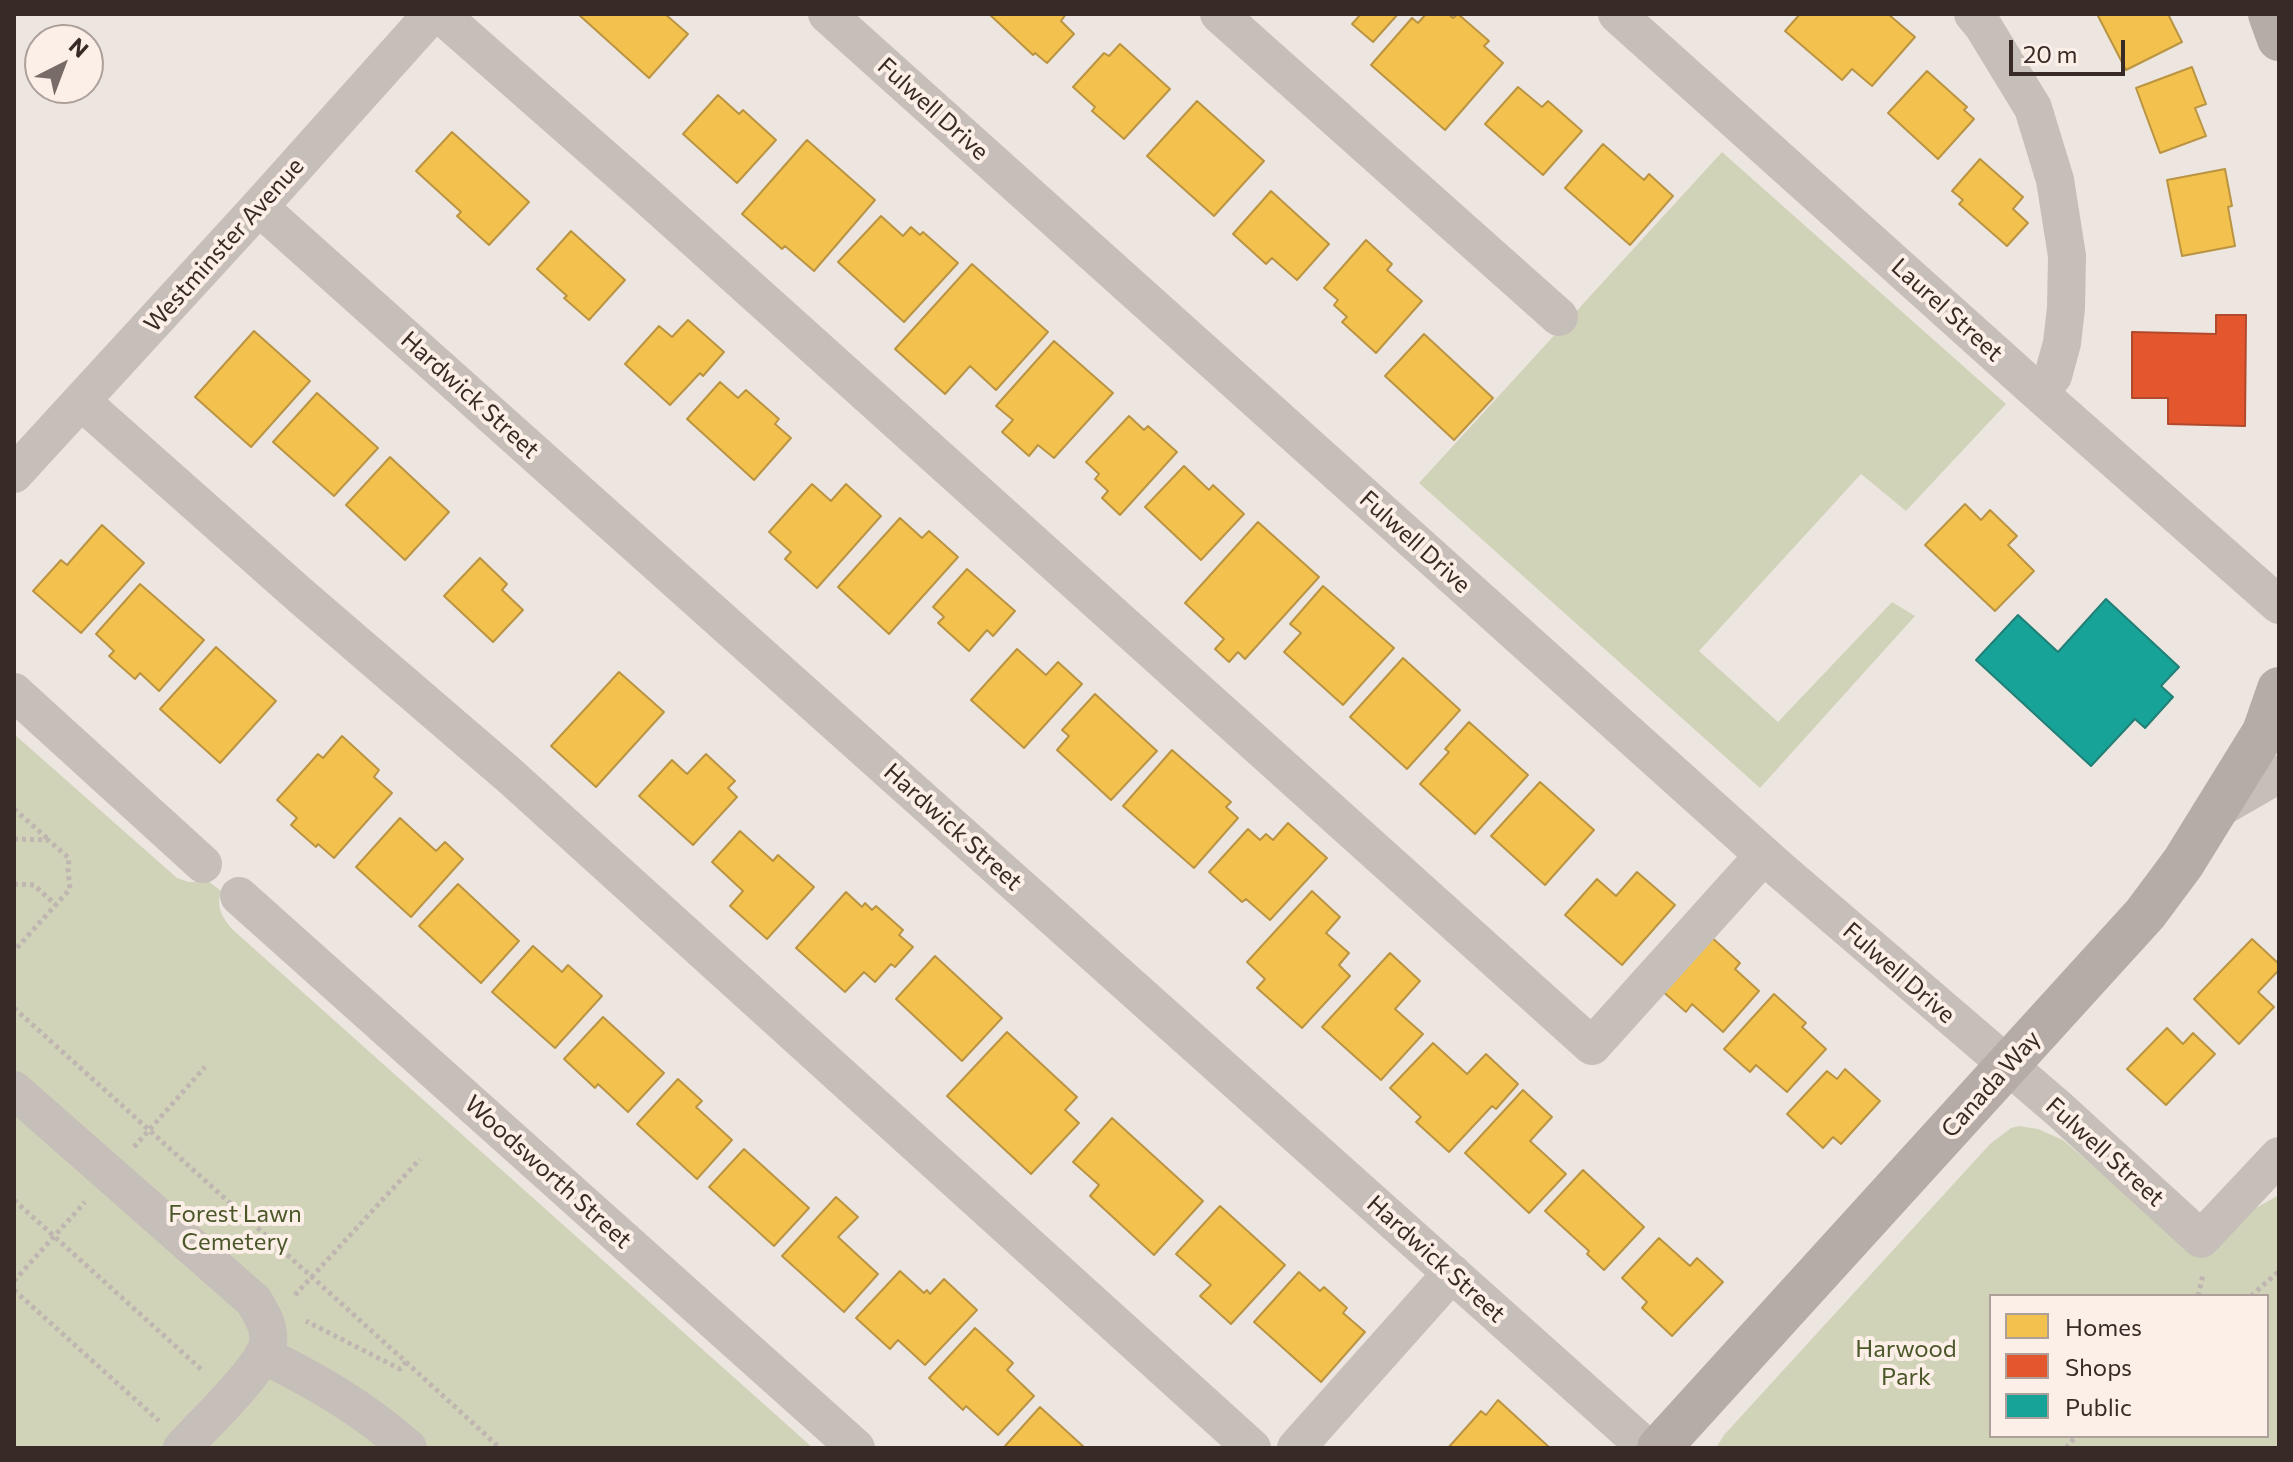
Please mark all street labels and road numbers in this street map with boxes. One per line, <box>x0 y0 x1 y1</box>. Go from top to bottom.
street label: Fulwell Drive <box>872 52 994 166</box>
street label: Westminster Avenue <box>138 152 310 338</box>
street label: Laurel Street <box>1885 252 2009 368</box>
street label: Hardwick Street <box>395 325 545 465</box>
street label: Fulwell Drive <box>1354 485 1476 599</box>
street label: Hardwick Street <box>878 757 1028 897</box>
street label: Fulwell Drive <box>1837 916 1961 1030</box>
street label: Canada Way <box>1935 1024 2047 1144</box>
street label: Woodsworth Street <box>459 1089 637 1255</box>
street label: Fulwell Street <box>2040 1091 2170 1213</box>
street label: Hardwick Street <box>1361 1189 1511 1329</box>

